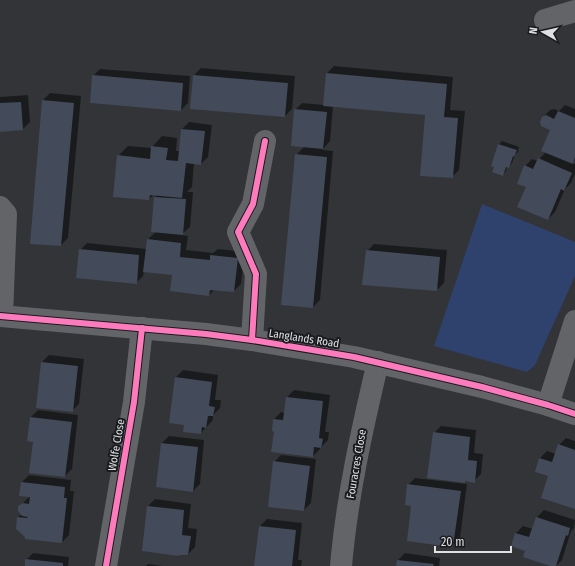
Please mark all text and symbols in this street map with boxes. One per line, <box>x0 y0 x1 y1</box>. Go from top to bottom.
north arrow <box>523 12 563 52</box>
text: N <box>527 27 540 35</box>
street label: Langlands Road <box>268 327 340 350</box>
street label: Wolfe Close <box>106 418 127 472</box>
street label: Fouracres Close <box>344 428 369 500</box>
scale bar <box>435 528 511 554</box>
text: 20 m <box>441 535 465 549</box>

